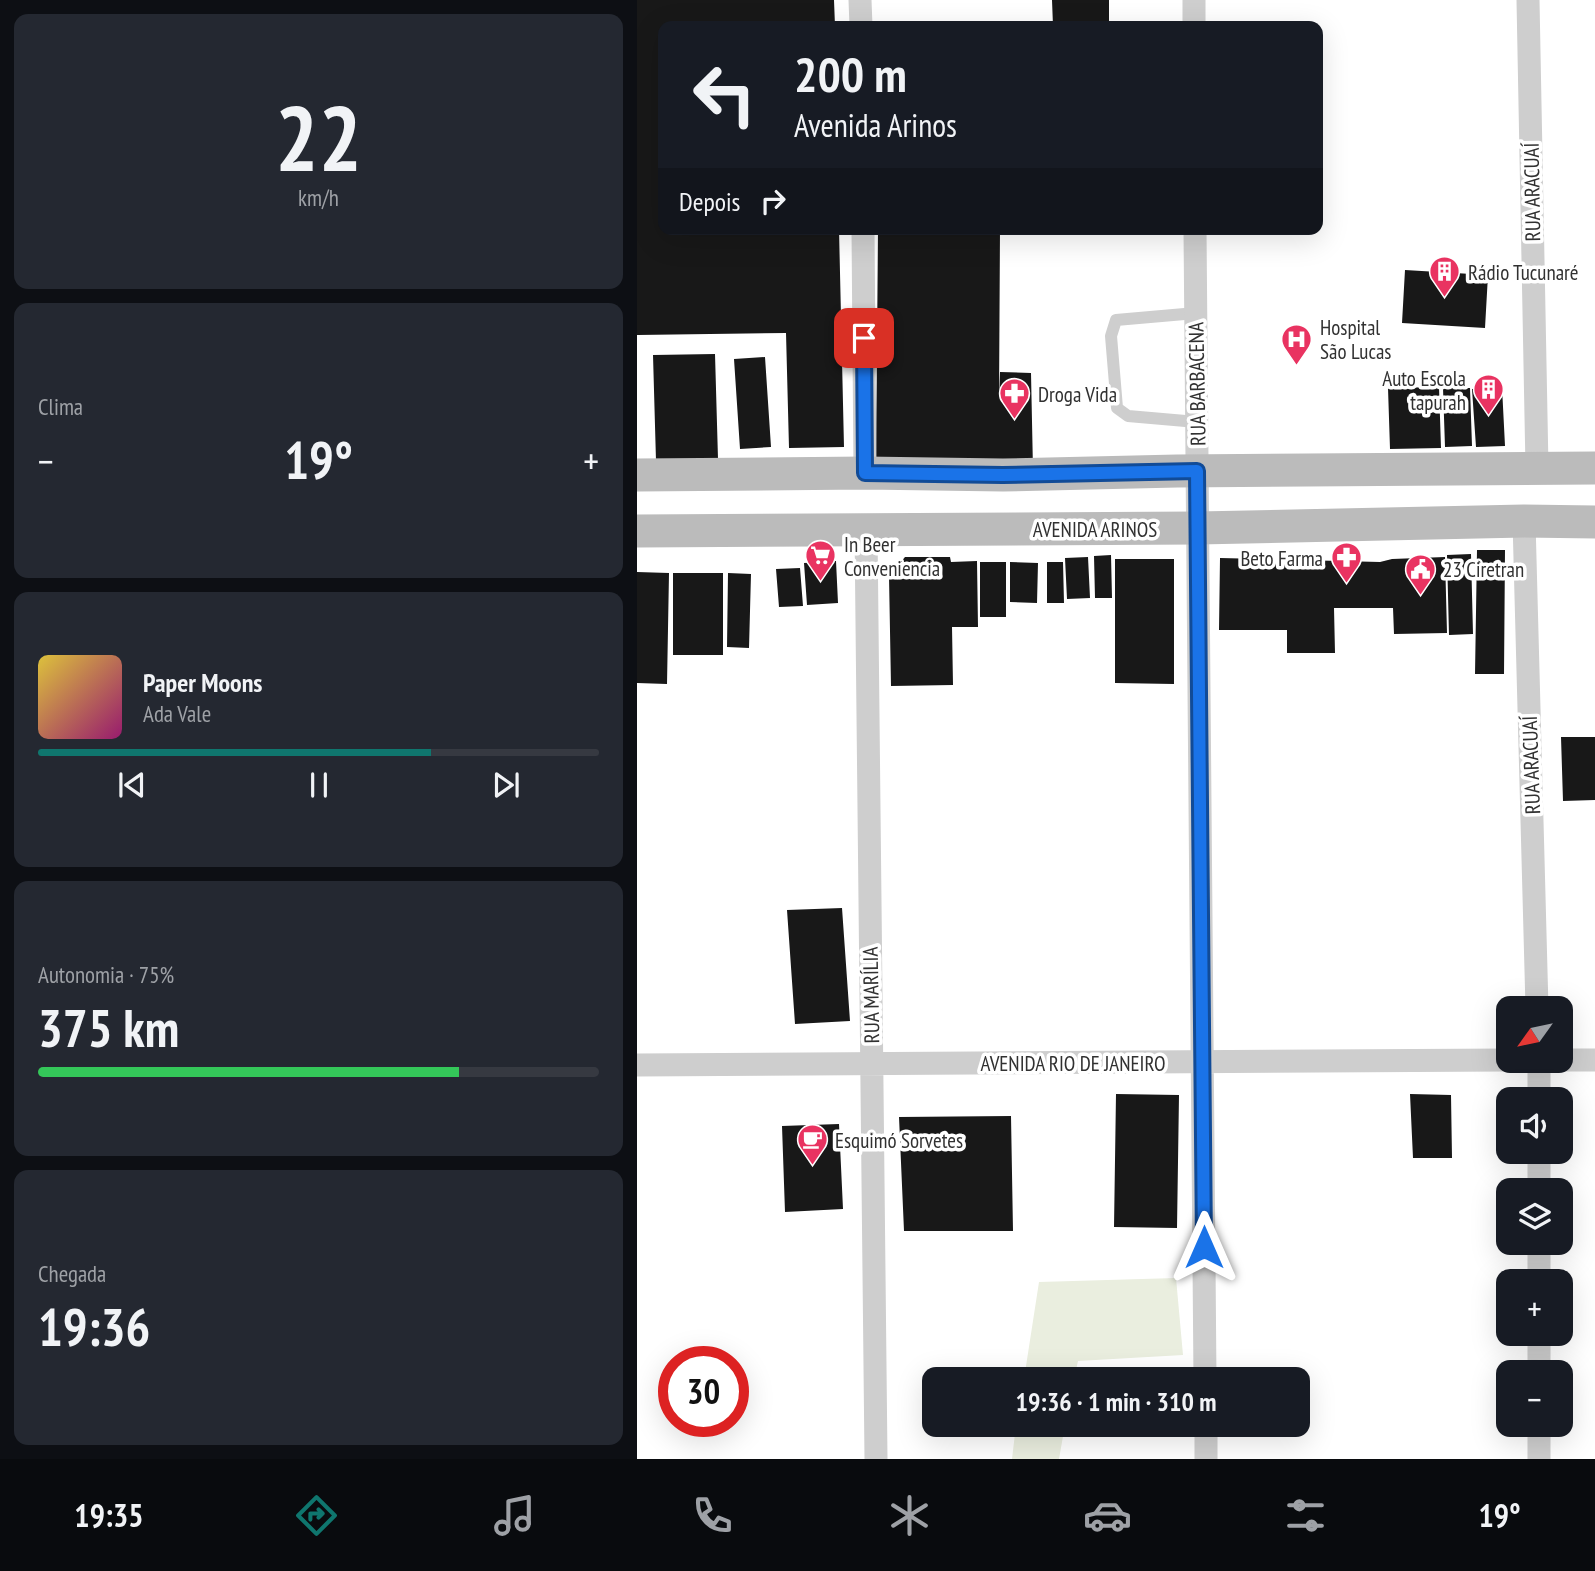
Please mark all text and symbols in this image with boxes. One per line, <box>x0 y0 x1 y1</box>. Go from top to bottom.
text: 200 m <box>794 42 907 106</box>
icon: left <box>679 49 770 140</box>
text: 22 <box>275 78 362 196</box>
text: Avenida Arinos <box>794 104 957 146</box>
street label: RUA ARACUAÍ <box>1518 141 1546 242</box>
icon: right <box>754 182 792 220</box>
text: km/h <box>298 183 339 212</box>
text: Depois <box>679 185 740 218</box>
building icon: Rádio Tucunaré <box>1428 255 1462 299</box>
place label: Rádio Tucunaré <box>1468 259 1578 286</box>
pin <box>834 308 894 368</box>
place label: Hospital São Lucas <box>1320 314 1391 365</box>
icon: arrive <box>845 319 883 357</box>
street label: RUA BARBACENA <box>1182 322 1212 446</box>
hospital icon: Hospital São Lucas <box>1280 322 1314 366</box>
place label: Auto Escola tapurah <box>1382 365 1466 416</box>
building icon: Auto Escola tapurah <box>1472 373 1506 417</box>
pharmacy icon: Droga Vida <box>998 377 1032 421</box>
place label: Droga Vida <box>1038 381 1117 408</box>
text: Clima <box>38 392 83 421</box>
text: 19° <box>284 426 353 493</box>
text: − <box>38 436 54 485</box>
text: + <box>583 436 599 485</box>
street label: AVENIDA ARINOS <box>1033 516 1157 543</box>
place label: In Beer Conveniencia <box>844 531 940 582</box>
supermarket icon: In Beer Conveniencia <box>804 539 838 583</box>
pharmacy icon: Beto Farma <box>1329 541 1363 585</box>
place label: Beto Farma <box>1240 545 1323 572</box>
public building icon: 23 Ciretran <box>1403 552 1437 596</box>
place label: 23 Ciretran <box>1443 556 1524 583</box>
text: Paper Moons <box>143 666 262 699</box>
text: Ada Vale <box>143 699 211 728</box>
street label: RUA ARACUAÍ <box>1516 714 1546 815</box>
icon: previous <box>113 766 151 804</box>
icon: pause <box>300 766 338 804</box>
icon: next <box>487 766 525 804</box>
street label: RUA MARÍLIA <box>857 946 885 1044</box>
text: Autonomia · 75% <box>38 960 174 989</box>
text: 375 km <box>38 994 179 1061</box>
north arrow <box>1496 996 1573 1073</box>
map controls <box>1496 996 1573 1437</box>
street label: AVENIDA RIO DE JANEIRO <box>981 1050 1165 1077</box>
button: sound <box>1496 1087 1573 1164</box>
cafe icon: Esquimó Sorvetes <box>795 1123 829 1167</box>
place label: Esquimó Sorvetes <box>835 1127 963 1154</box>
button: layers <box>1496 1178 1573 1255</box>
position arrow <box>1167 1210 1241 1284</box>
text: Chegada <box>38 1259 106 1288</box>
button: + <box>1496 1269 1573 1346</box>
text: 19:36 <box>38 1293 150 1360</box>
speed limit sign: 30 <box>658 1346 749 1437</box>
button: − <box>1496 1360 1573 1437</box>
text: 19:36 · 1 min · 310 m <box>1016 1385 1216 1418</box>
icon: directions <box>292 1491 341 1540</box>
icon: music <box>490 1491 539 1540</box>
icon: phone <box>688 1491 737 1540</box>
icon: climate <box>885 1491 934 1540</box>
icon: car <box>1083 1491 1132 1540</box>
icon: filters <box>1281 1491 1330 1540</box>
text: 19:35 <box>74 1494 144 1536</box>
text: 19° <box>1478 1494 1521 1536</box>

